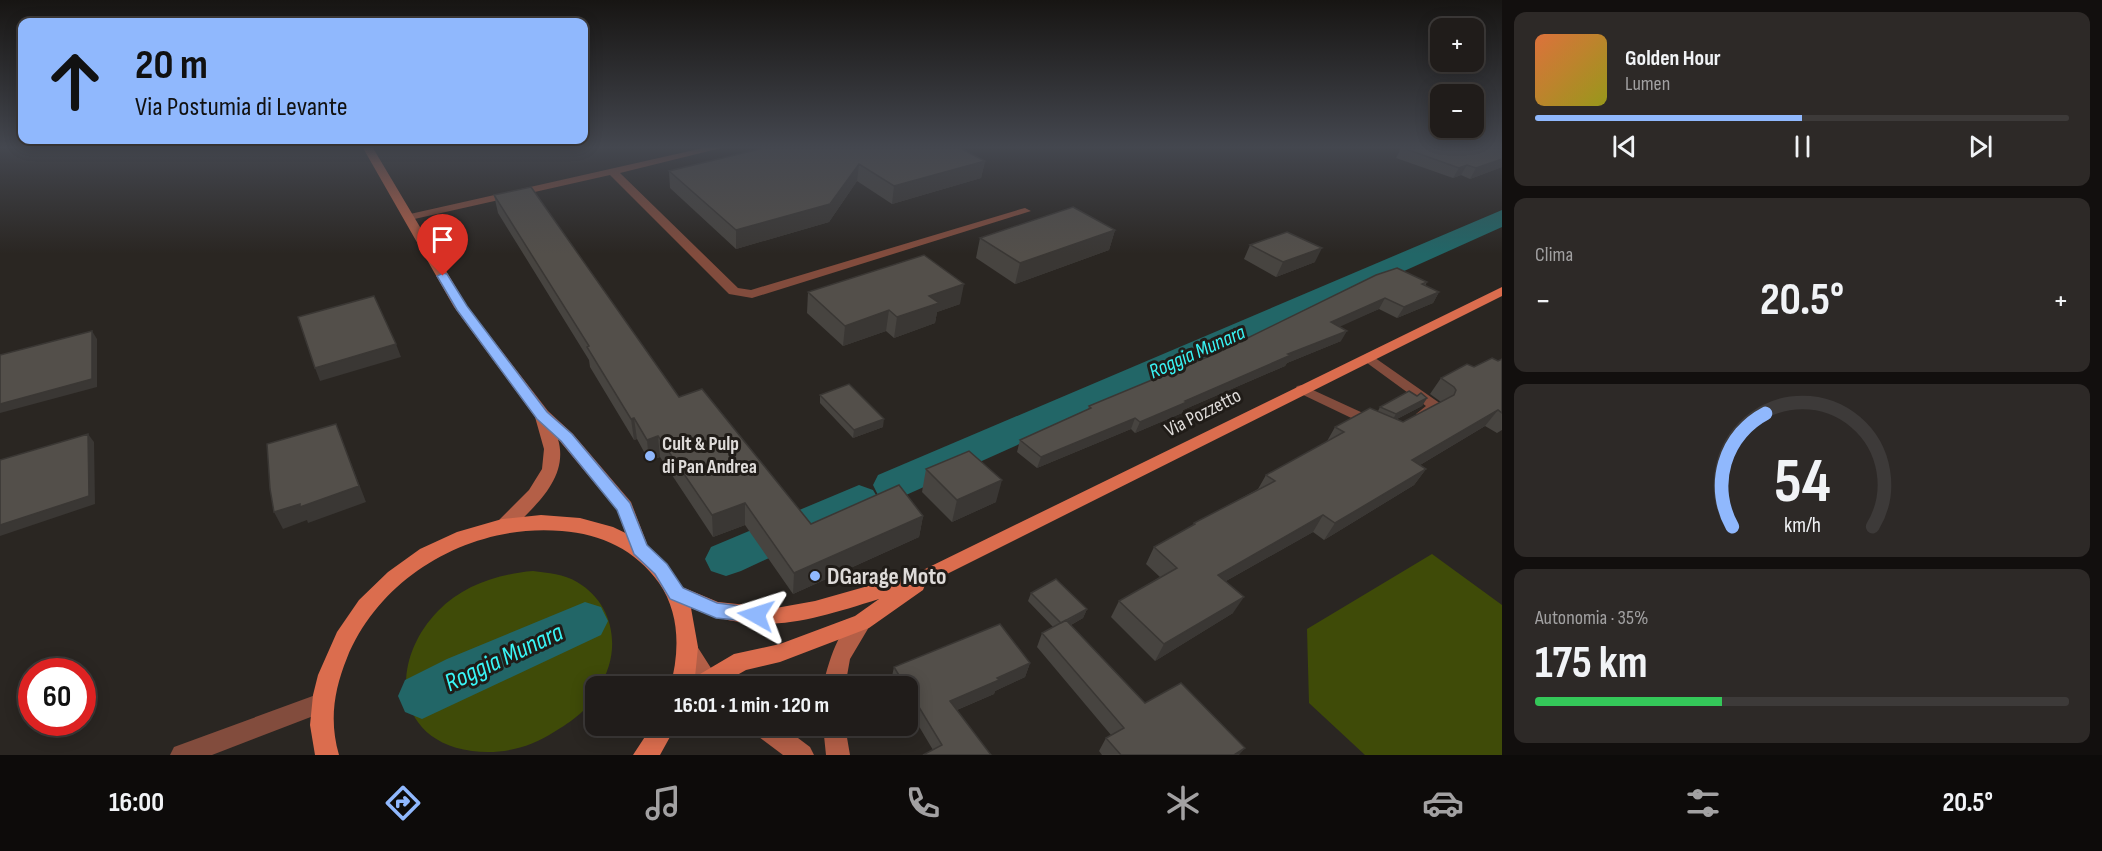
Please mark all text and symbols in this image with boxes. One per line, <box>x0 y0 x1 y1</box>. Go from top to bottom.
map controls <box>1430 18 1484 138</box>
button: + <box>1430 18 1484 72</box>
text: 20 m <box>135 40 208 91</box>
icon: ahead <box>36 42 114 120</box>
text: Golden Hour <box>1625 45 1721 72</box>
text: Lumen <box>1625 72 1670 96</box>
button: − <box>1430 84 1484 138</box>
text: Via Postumia di Levante <box>135 91 348 123</box>
icon: previous <box>1608 130 1641 163</box>
icon: pause <box>1786 130 1819 163</box>
icon: next <box>1964 130 1997 163</box>
pin <box>417 214 468 276</box>
icon: arrive <box>426 223 459 256</box>
text: Clima <box>1535 243 1573 267</box>
text: 20.5° <box>1760 273 1844 328</box>
text: − <box>1535 281 1551 321</box>
text: + <box>2053 281 2069 321</box>
water label: Roggia Munara <box>1145 320 1249 384</box>
street label: Via Pozzetto <box>1161 384 1245 442</box>
place label: Cult & Pulp di Pan Andrea <box>662 432 757 479</box>
text: 54 <box>1774 446 1830 521</box>
marker: Cult & Pulp di Pan Andrea <box>643 449 657 463</box>
text: km/h <box>1783 514 1821 539</box>
place label: DGarage Moto <box>827 562 947 591</box>
marker: DGarage Moto <box>808 569 822 583</box>
position arrow <box>724 583 788 647</box>
text: Autonomia · 35% <box>1535 606 1649 630</box>
water label: Roggia Munara <box>440 617 569 699</box>
text: 175 km <box>1535 636 1648 691</box>
speed limit sign: 60 <box>18 658 96 736</box>
text: 16:01 · 1 min · 120 m <box>674 692 829 719</box>
icon: directions <box>382 782 424 824</box>
icon: music <box>642 782 684 824</box>
icon: phone <box>902 782 944 824</box>
icon: climate <box>1162 782 1204 824</box>
icon: car <box>1422 782 1464 824</box>
icon: filters <box>1682 782 1724 824</box>
text: 16:00 <box>109 787 164 819</box>
text: 20.5° <box>1942 787 1993 819</box>

